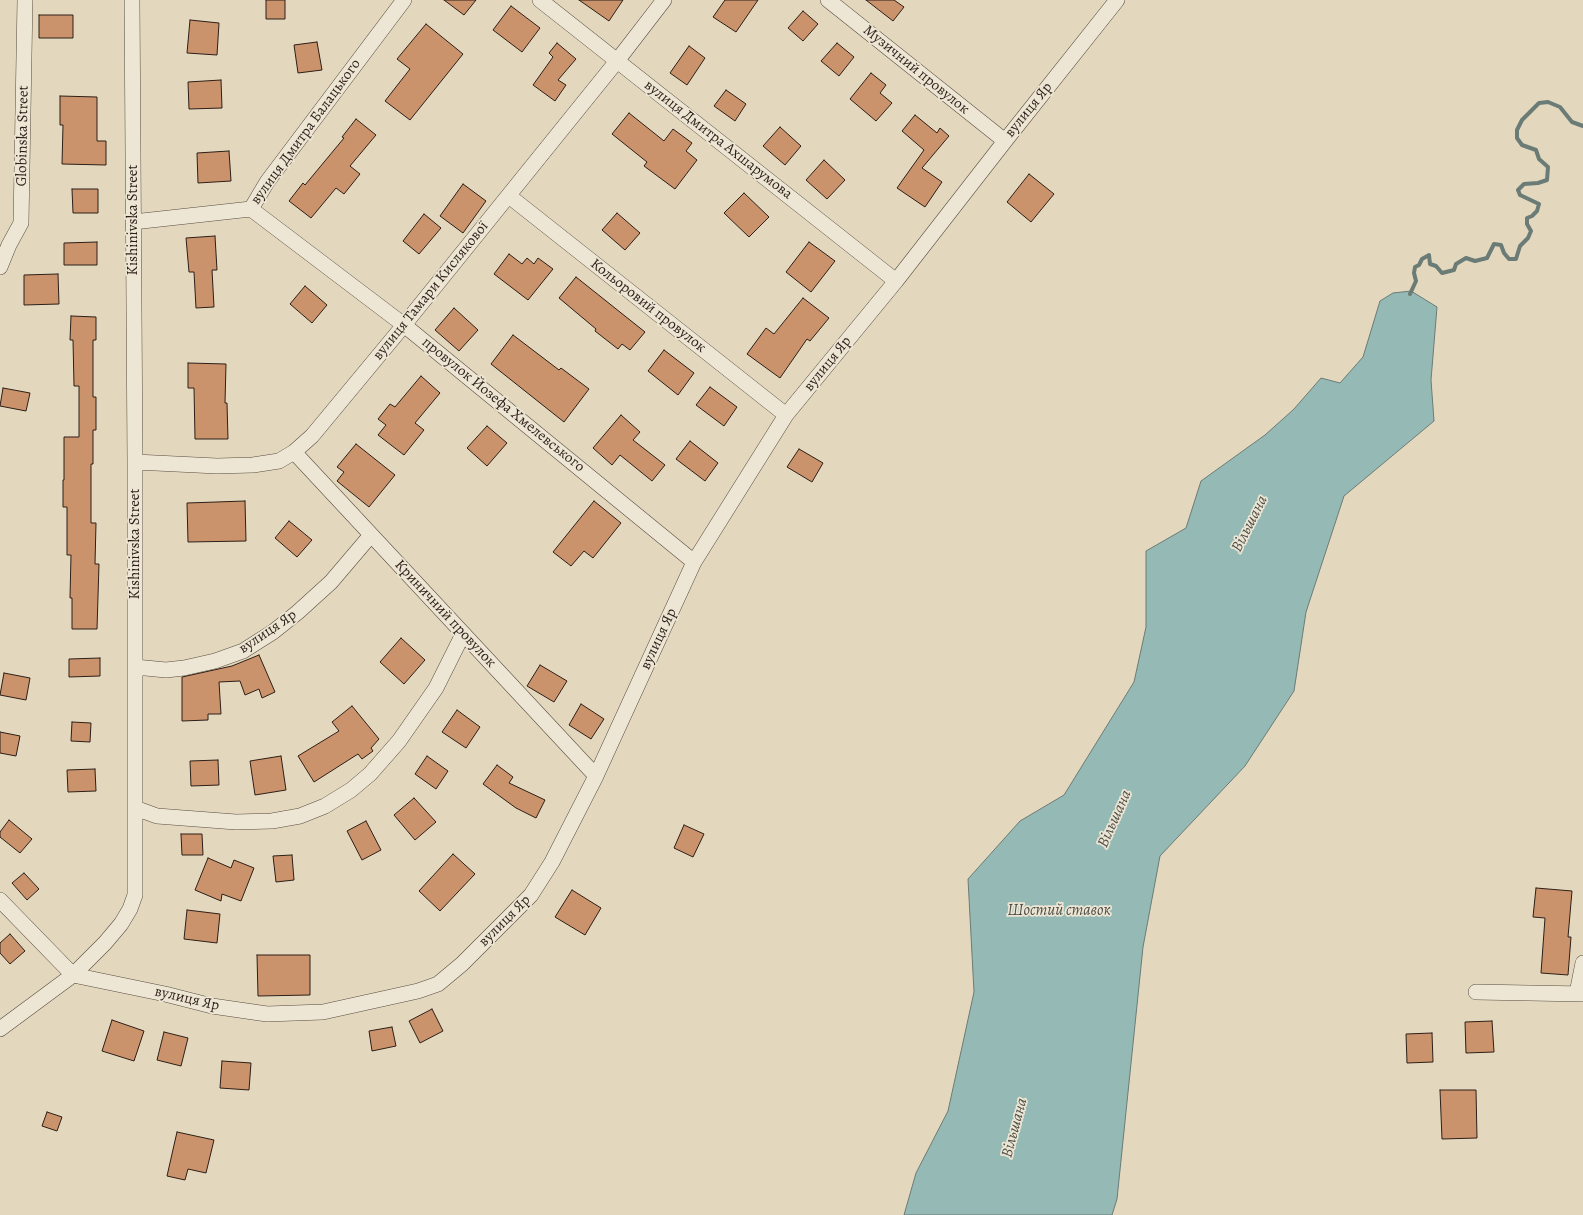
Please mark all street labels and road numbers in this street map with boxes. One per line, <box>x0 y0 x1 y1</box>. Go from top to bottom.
street label: Музичний провулок <box>859 22 973 118</box>
street label: вулиця Дмитра Балацького <box>247 56 365 208</box>
street label: вулиця Дмитра Ахшарумова <box>640 77 796 203</box>
street label: вулиця Яр <box>1001 79 1057 141</box>
street label: Globinska Street <box>13 85 33 187</box>
street label: Kishinivska Street <box>124 164 142 276</box>
street label: вулиця Тамари Кислякової <box>369 218 493 364</box>
street label: Кольоровий провулок <box>586 255 710 357</box>
street label: вулиця Яр <box>800 333 856 395</box>
street label: провулок Йозефа Хмелевського <box>418 334 588 476</box>
street label: Kishinivska Street <box>126 488 144 600</box>
street label: Криничний провулок <box>390 556 500 672</box>
street label: вулиця Яр <box>637 605 681 673</box>
street label: вулиця Яр <box>236 606 300 658</box>
street label: вулиця Яр <box>475 891 535 951</box>
street label: вулиця Яр <box>153 983 221 1015</box>

